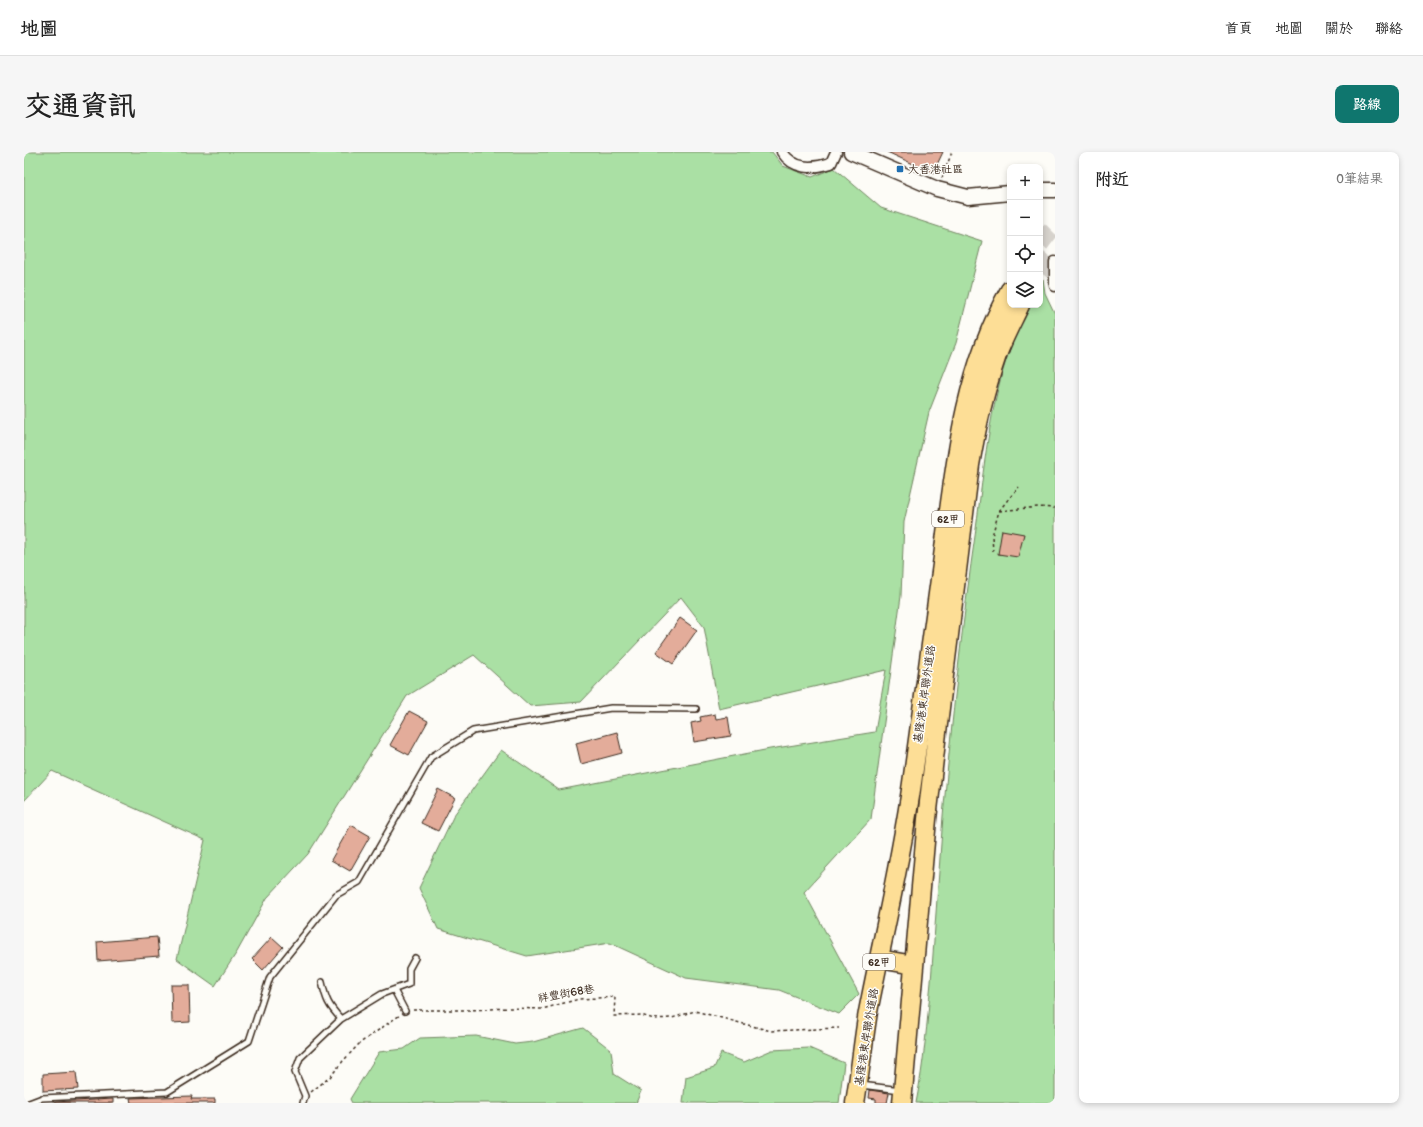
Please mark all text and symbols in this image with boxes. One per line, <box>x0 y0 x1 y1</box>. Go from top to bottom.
text: 地圖 <box>20 18 58 41</box>
text: 首頁 <box>1225 20 1253 37</box>
text: 地圖 <box>1275 20 1303 37</box>
text: 關於 <box>1325 20 1353 37</box>
text: 聯絡 <box>1375 20 1403 37</box>
button: 路線 <box>1335 85 1399 123</box>
text: 交通資訊 <box>24 90 136 123</box>
place label: 大香港社區 <box>908 163 963 176</box>
marker: 大香港社區 <box>895 164 905 174</box>
map controls <box>1007 164 1043 308</box>
button: + <box>1007 164 1043 200</box>
text: 附近 <box>1095 170 1129 190</box>
text: 0筆結果 <box>1336 171 1383 187</box>
button: − <box>1007 200 1043 236</box>
button: locate <box>1007 236 1043 272</box>
button: layers <box>1007 272 1043 308</box>
road number: 62甲 <box>932 511 964 527</box>
street label: 基隆港東岸聯外道路 <box>911 644 938 744</box>
road number: 62甲 <box>863 954 895 970</box>
street label: 祥豐街68巷 <box>537 982 595 1005</box>
street label: 基隆港東岸聯外道路 <box>852 987 881 1087</box>

